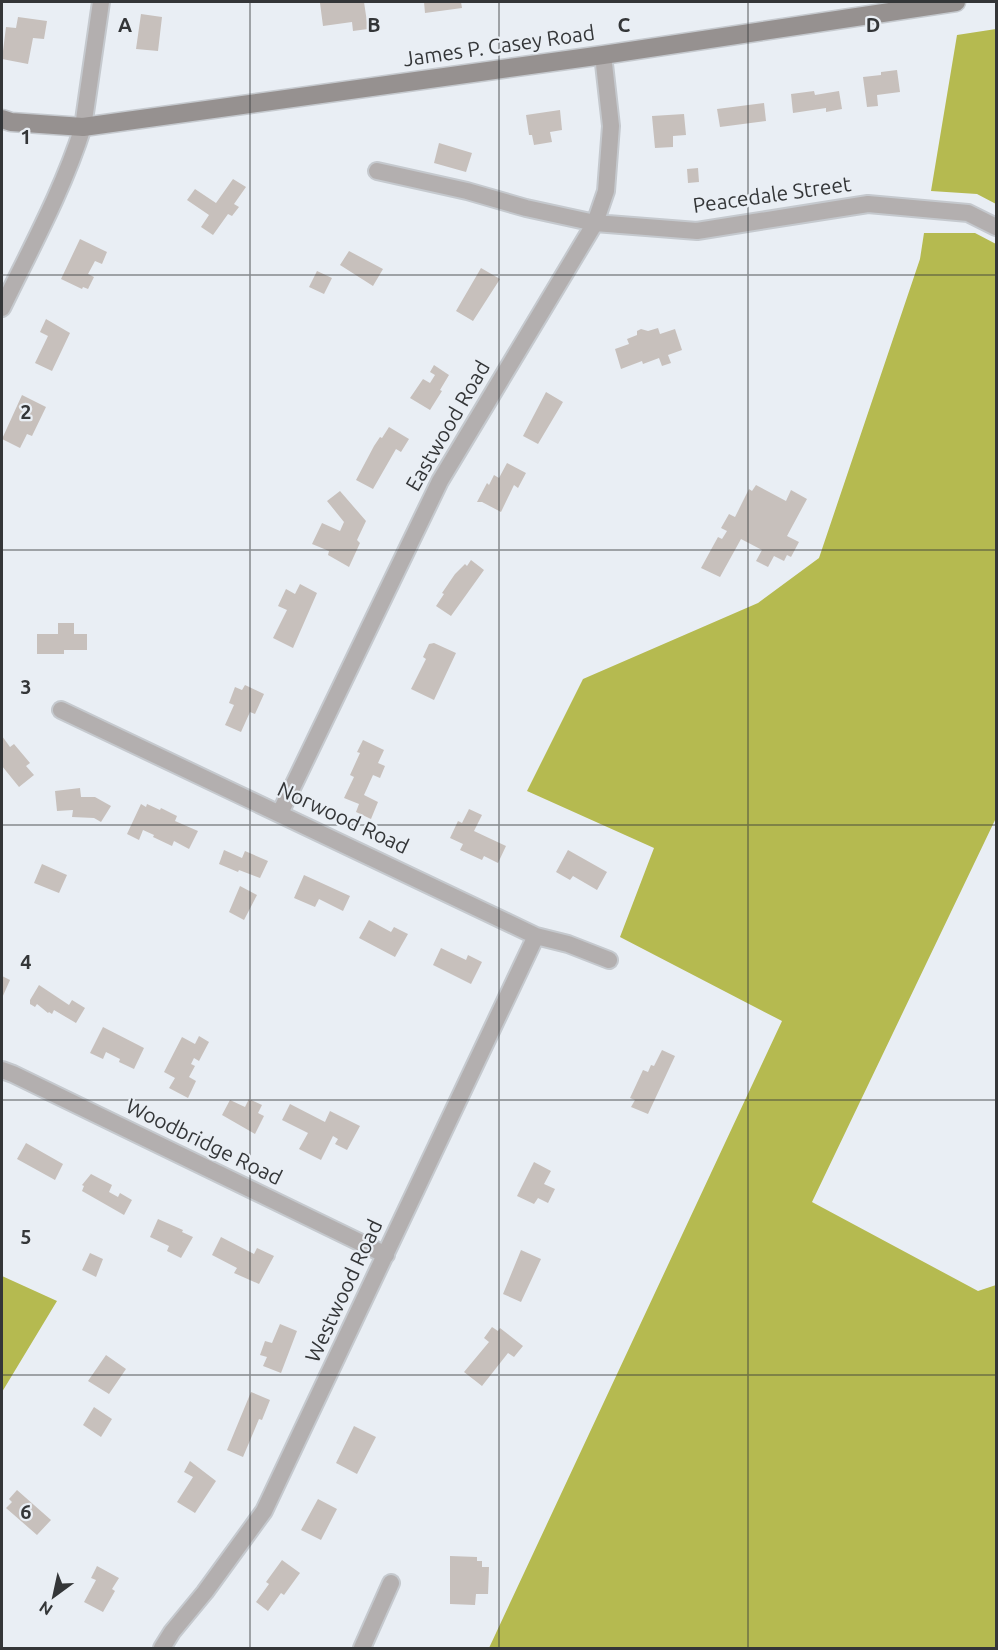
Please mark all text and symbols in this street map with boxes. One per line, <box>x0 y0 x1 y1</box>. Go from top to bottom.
text: A <box>118 13 132 36</box>
text: B <box>367 13 381 36</box>
text: C <box>618 13 631 36</box>
text: D <box>866 13 880 36</box>
street label: James P. Casey Road <box>401 20 596 70</box>
text: 1 <box>20 125 32 148</box>
street label: Peacedale Street <box>691 171 852 217</box>
street label: Eastwood Road <box>400 356 494 495</box>
text: 2 <box>20 400 32 423</box>
text: 3 <box>20 675 32 698</box>
street label: Norwood Road <box>274 776 413 858</box>
text: 4 <box>20 950 32 973</box>
street label: Woodbridge Road <box>123 1093 286 1189</box>
street label: Westwood Road <box>300 1216 387 1366</box>
text: 5 <box>20 1225 32 1248</box>
text: 6 <box>20 1500 32 1523</box>
north arrow <box>24 1566 84 1626</box>
text: N <box>36 1598 56 1619</box>

